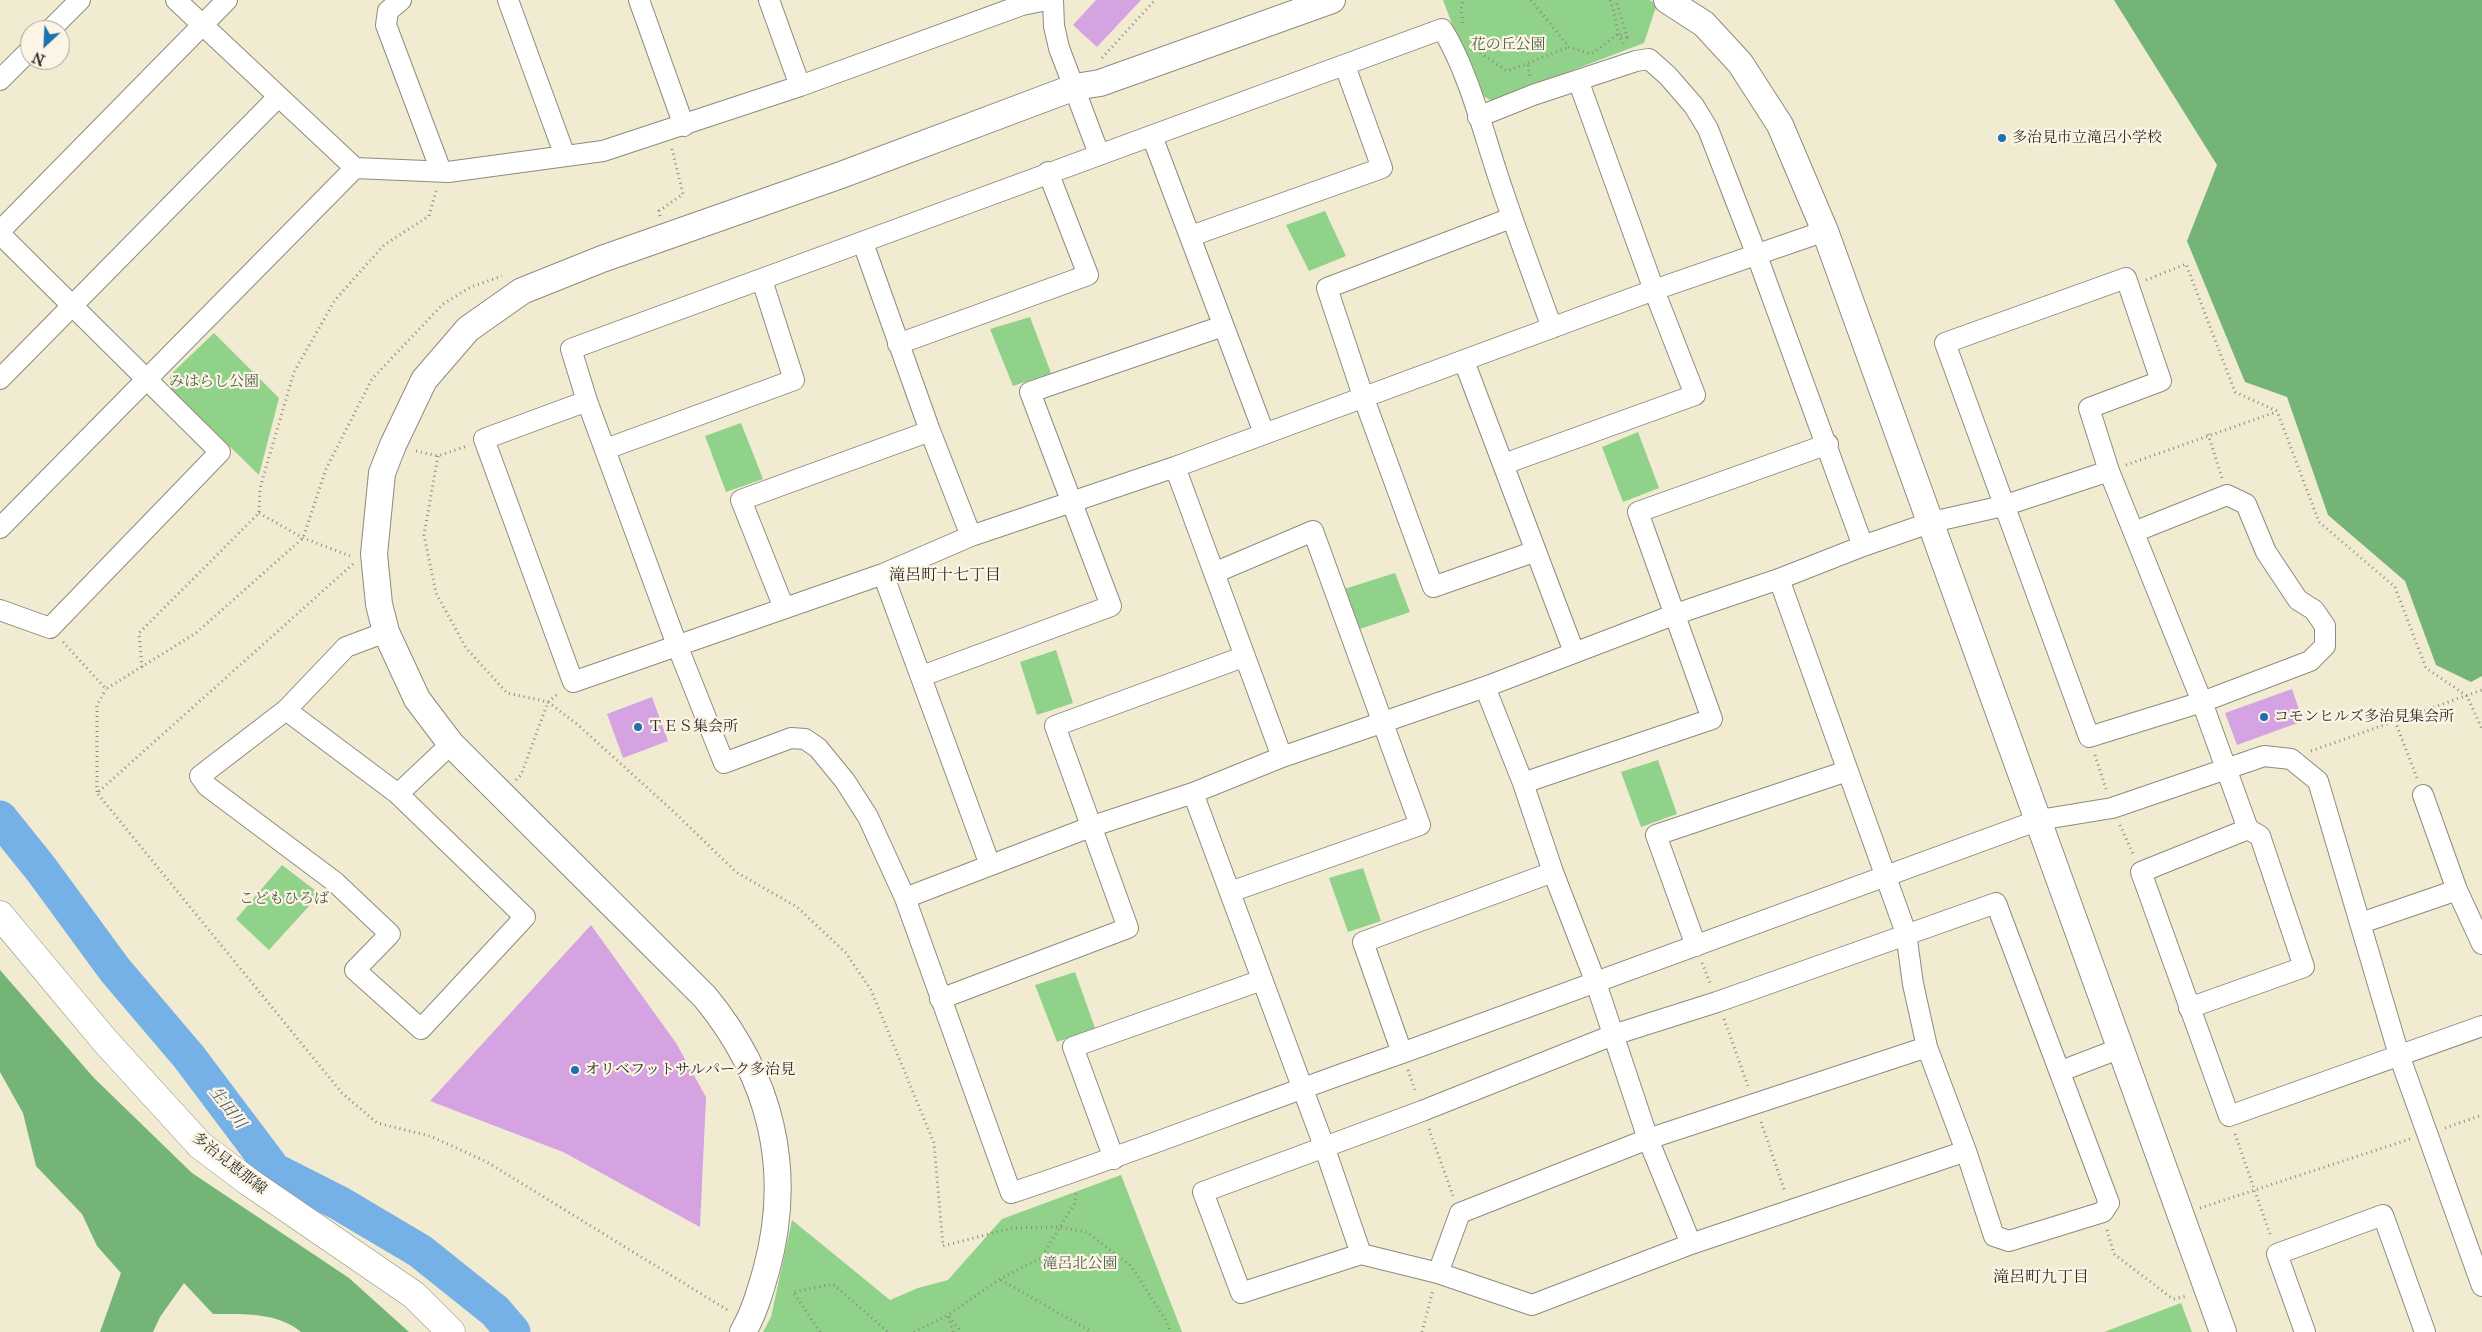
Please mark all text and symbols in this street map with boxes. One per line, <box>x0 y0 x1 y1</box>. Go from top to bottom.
north arrow <box>20 20 70 70</box>
park label: 花の丘公園 <box>1471 36 1545 54</box>
text: N <box>30 48 48 68</box>
place label: 多治見市立滝呂小学校 <box>2012 129 2162 147</box>
marker: 多治見市立滝呂小学校 <box>1996 132 2008 144</box>
park label: みはらし公園 <box>169 373 259 391</box>
district label: 滝呂町十七丁目 <box>889 566 1001 586</box>
place label: コモンヒルズ多治見集会所 <box>2274 708 2454 726</box>
marker: コモンヒルズ多治見集会所 <box>2258 711 2270 723</box>
place label: ＴＥＳ集会所 <box>648 718 738 736</box>
marker: ＴＥＳ集会所 <box>632 721 644 733</box>
park label: こどもひろば <box>239 890 329 908</box>
place label: オリベフットサルパーク多治見 <box>585 1061 795 1079</box>
marker: オリベフットサルパーク多治見 <box>569 1064 581 1076</box>
water label: 生田川 <box>205 1083 249 1133</box>
street label: 多治見恵那線 <box>188 1129 270 1199</box>
park label: 滝呂北公園 <box>1043 1255 1117 1273</box>
district label: 滝呂町九丁目 <box>1993 1268 2089 1288</box>

